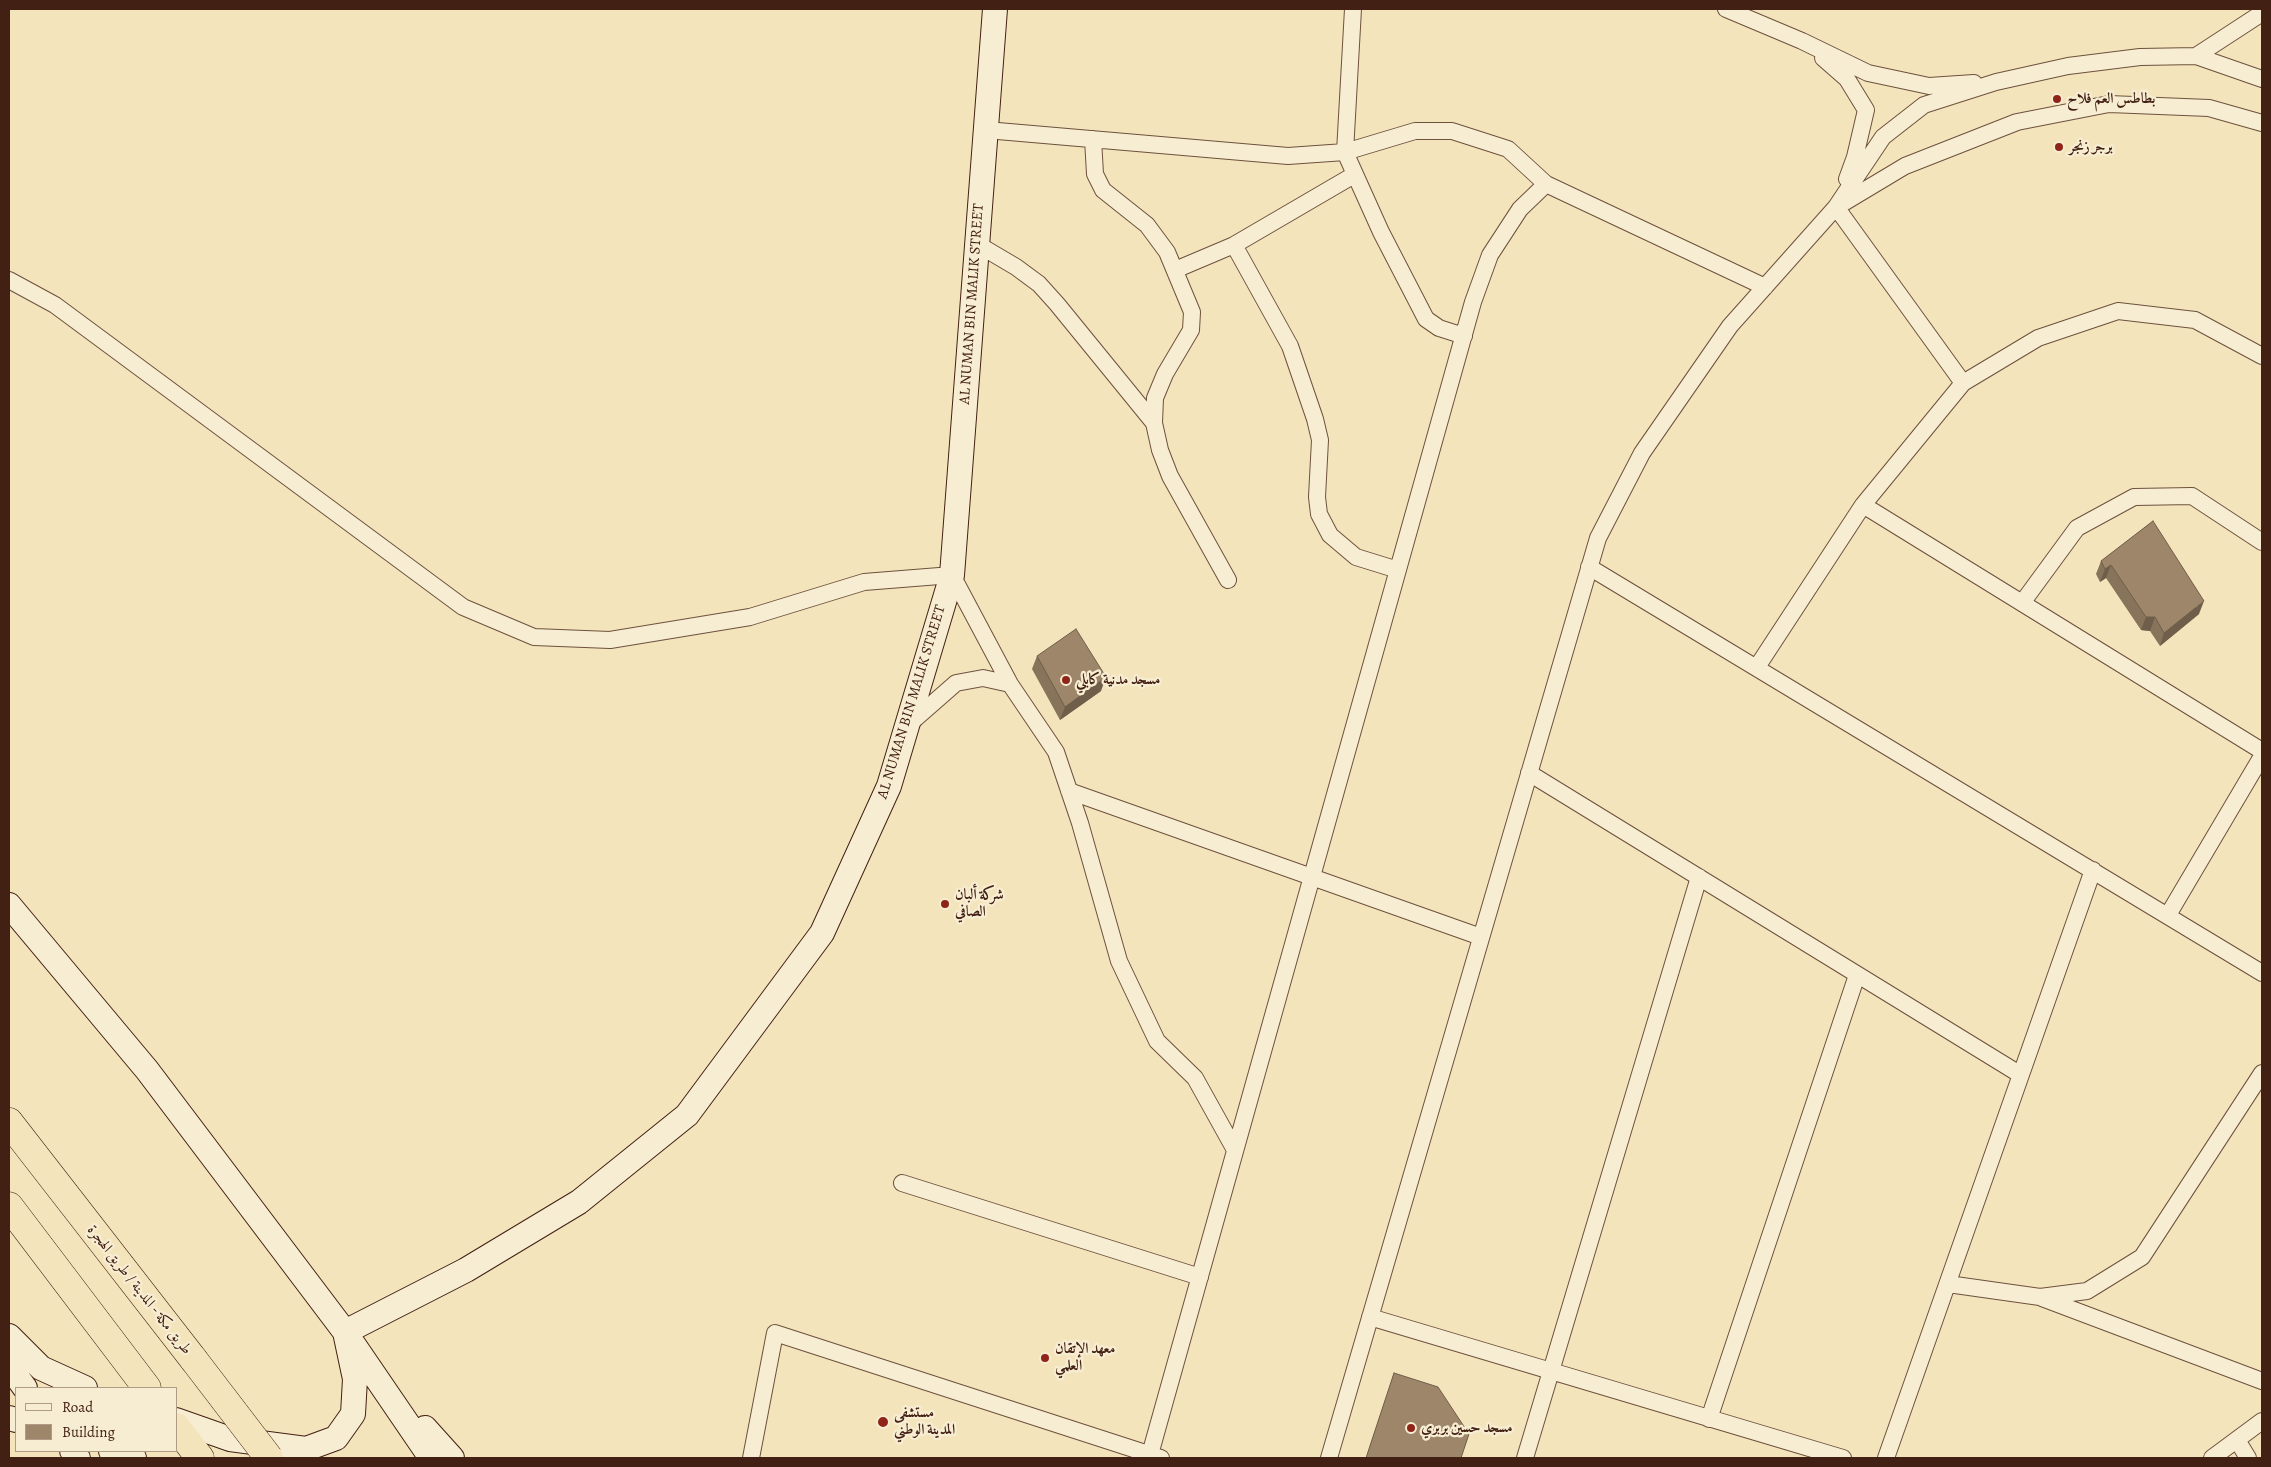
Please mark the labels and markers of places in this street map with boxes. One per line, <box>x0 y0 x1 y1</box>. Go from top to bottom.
place label: بطاطس العم فلاح <box>2067 90 2155 108</box>
marker: بطاطس العم فلاح <box>2051 93 2063 105</box>
place label: برجر زنجر <box>2069 138 2113 156</box>
marker: برجر زنجر <box>2053 141 2065 153</box>
place label: مسجد مدنية كابلي <box>1076 671 1160 689</box>
marker: مسجد مدنية كابلي <box>1060 674 1072 686</box>
place label: شركة ألبان الصافي <box>955 886 1004 921</box>
marker: شركة ألبان الصافي <box>939 898 951 910</box>
place label: معهد الإتقان العلمي <box>1055 1340 1115 1375</box>
marker: معهد الإتقان العلمي <box>1039 1352 1051 1364</box>
place label: مستشفى المدينة الوطني <box>894 1404 955 1439</box>
marker: مستشفى المدينة الوطني <box>876 1415 890 1429</box>
place label: مسجد حسين بربري <box>1421 1419 1513 1437</box>
marker: مسجد حسين بربري <box>1405 1422 1417 1434</box>

